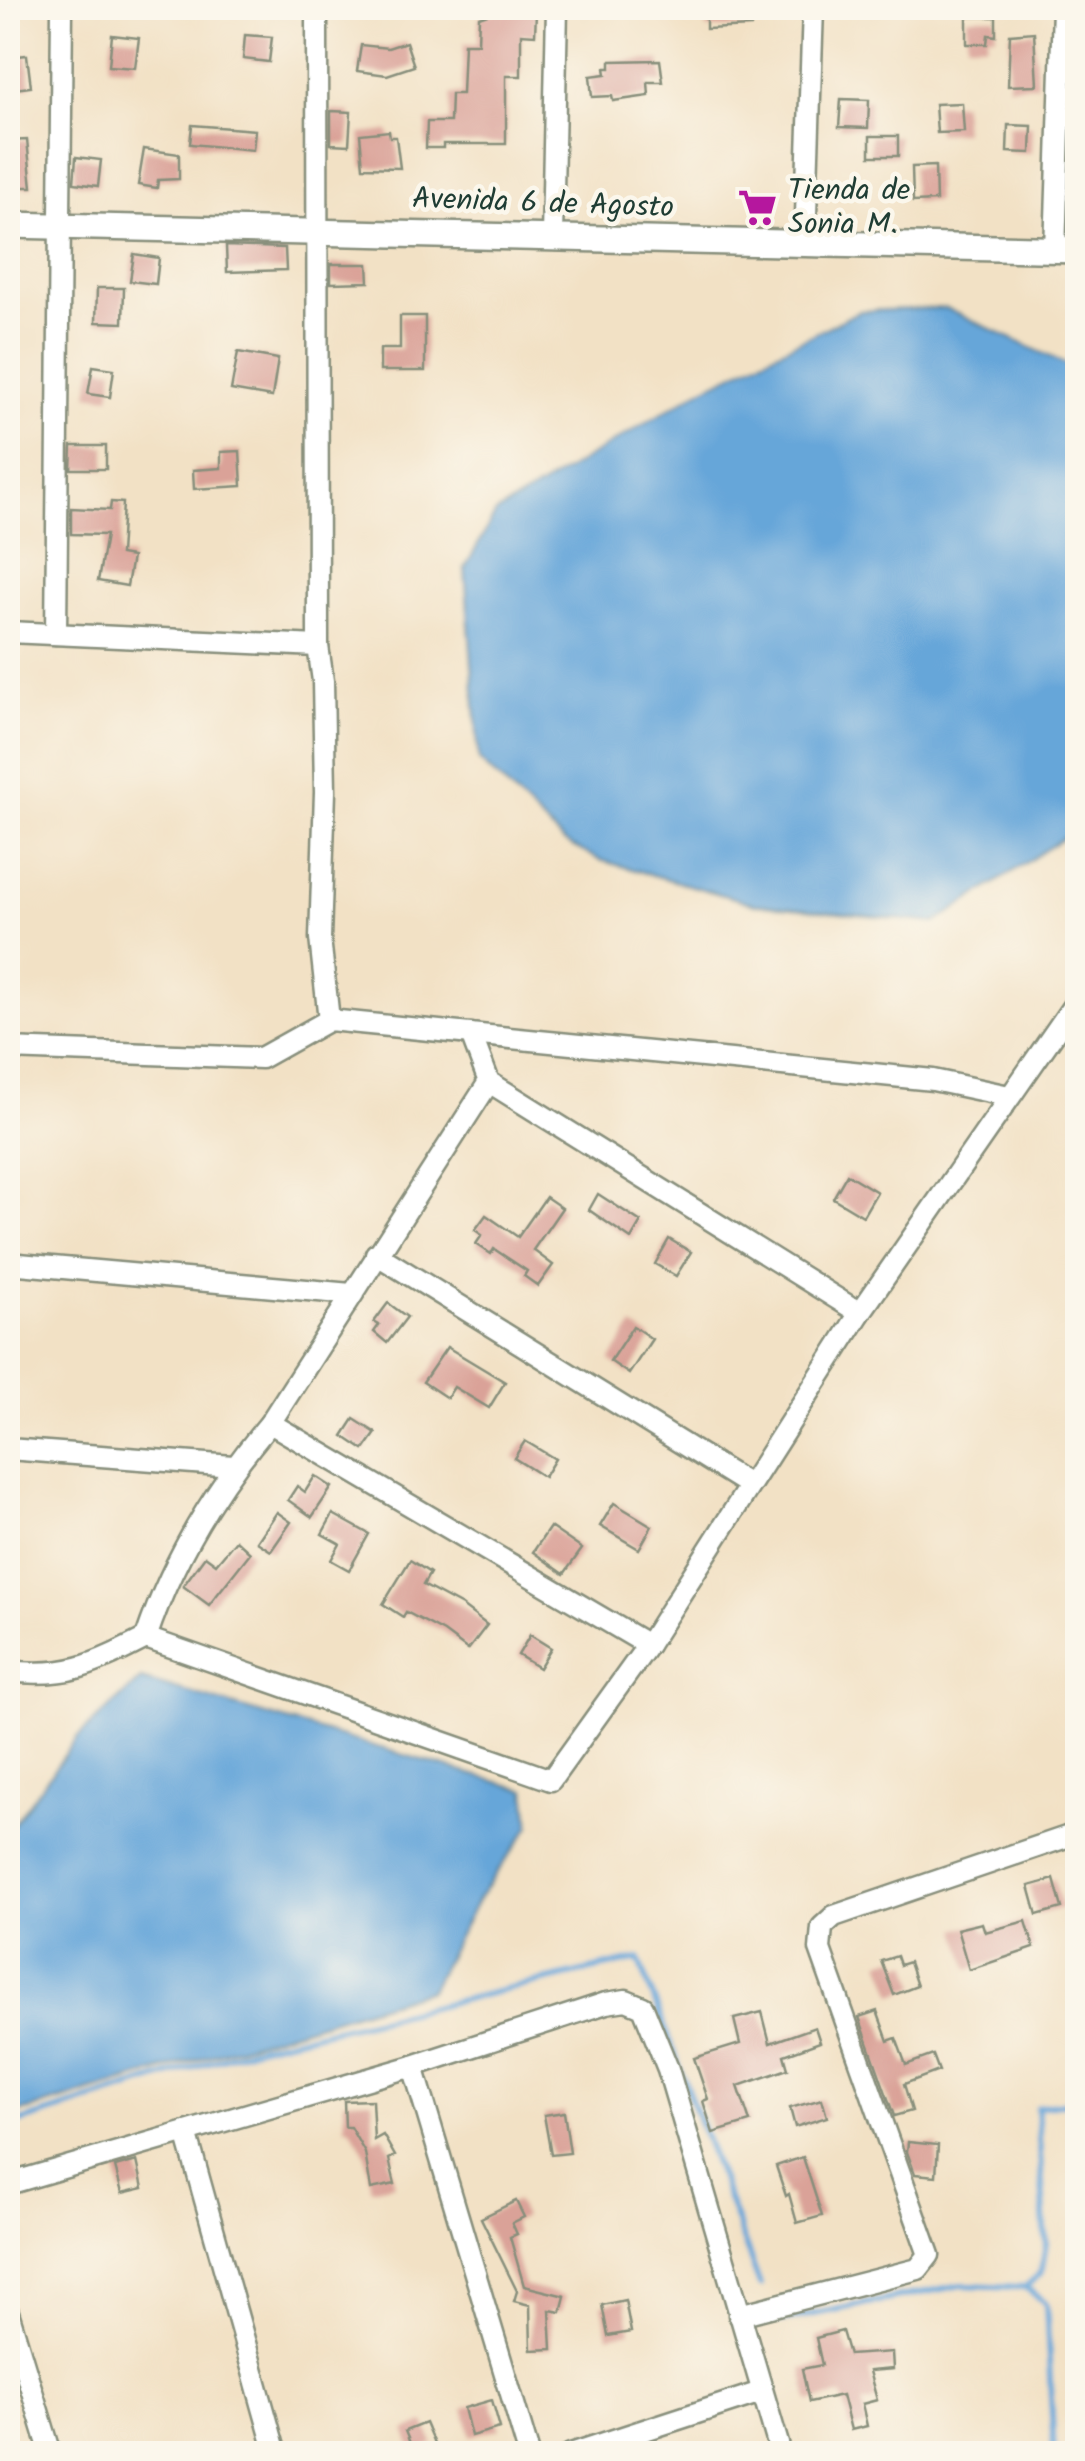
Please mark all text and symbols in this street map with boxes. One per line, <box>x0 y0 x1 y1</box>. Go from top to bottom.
place label: Tienda de Sonia M. <box>788 167 910 249</box>
street label: Avenida 6 de Agosto <box>411 175 675 233</box>
supermarket icon: Tienda de Sonia M. <box>737 187 779 229</box>

